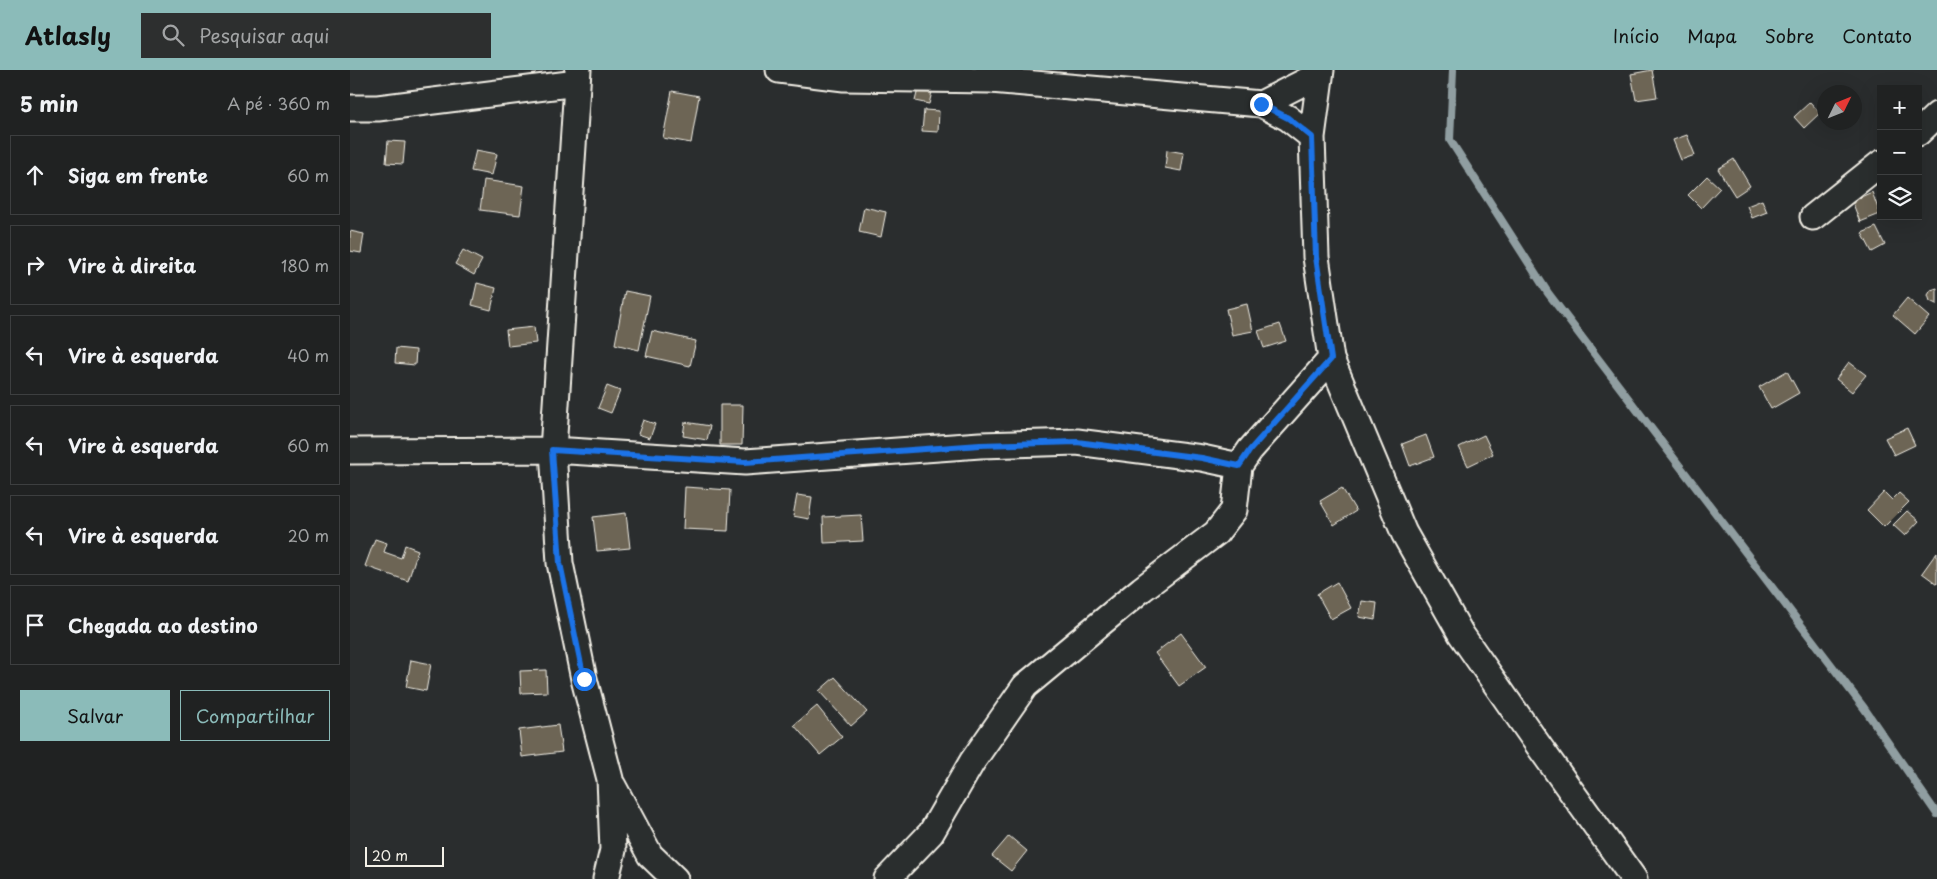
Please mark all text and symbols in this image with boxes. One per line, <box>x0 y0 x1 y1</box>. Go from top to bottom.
search box <box>141 13 491 58</box>
text: Atlasly <box>25 17 111 53</box>
icon: search <box>159 21 187 49</box>
text: Pesquisar aqui <box>199 21 329 49</box>
text: Início <box>1613 22 1659 49</box>
text: Mapa <box>1687 22 1737 49</box>
text: Sobre <box>1765 22 1814 49</box>
text: Contato <box>1842 22 1912 49</box>
north arrow <box>1817 85 1862 130</box>
map controls <box>1877 85 1922 220</box>
button: + <box>1877 85 1922 130</box>
text: 5 min <box>20 87 78 119</box>
text: A pé · 360 m <box>227 91 330 115</box>
route end <box>1250 93 1273 116</box>
button: − <box>1877 130 1922 175</box>
icon: ahead <box>21 161 49 189</box>
text: Siga em frente <box>68 161 208 189</box>
text: 60 m <box>287 163 329 187</box>
button: layers <box>1877 175 1922 220</box>
icon: right <box>21 251 49 279</box>
text: Vire à direita <box>68 251 196 279</box>
text: 180 m <box>281 253 329 277</box>
icon: left <box>21 341 49 369</box>
text: Vire à esquerda <box>68 341 219 369</box>
text: 40 m <box>287 343 329 367</box>
icon: left <box>21 431 49 459</box>
text: Vire à esquerda <box>68 431 219 459</box>
text: 60 m <box>287 433 329 457</box>
icon: left <box>21 521 49 549</box>
text: Vire à esquerda <box>68 521 219 549</box>
text: 20 m <box>288 523 329 547</box>
icon: arrive <box>21 611 49 639</box>
text: Chegada ao destino <box>68 611 258 639</box>
route start <box>573 668 596 691</box>
button: Salvar <box>20 690 170 741</box>
button: Compartilhar <box>180 690 330 741</box>
scale bar <box>365 844 444 867</box>
text: 20 m <box>372 845 408 866</box>

